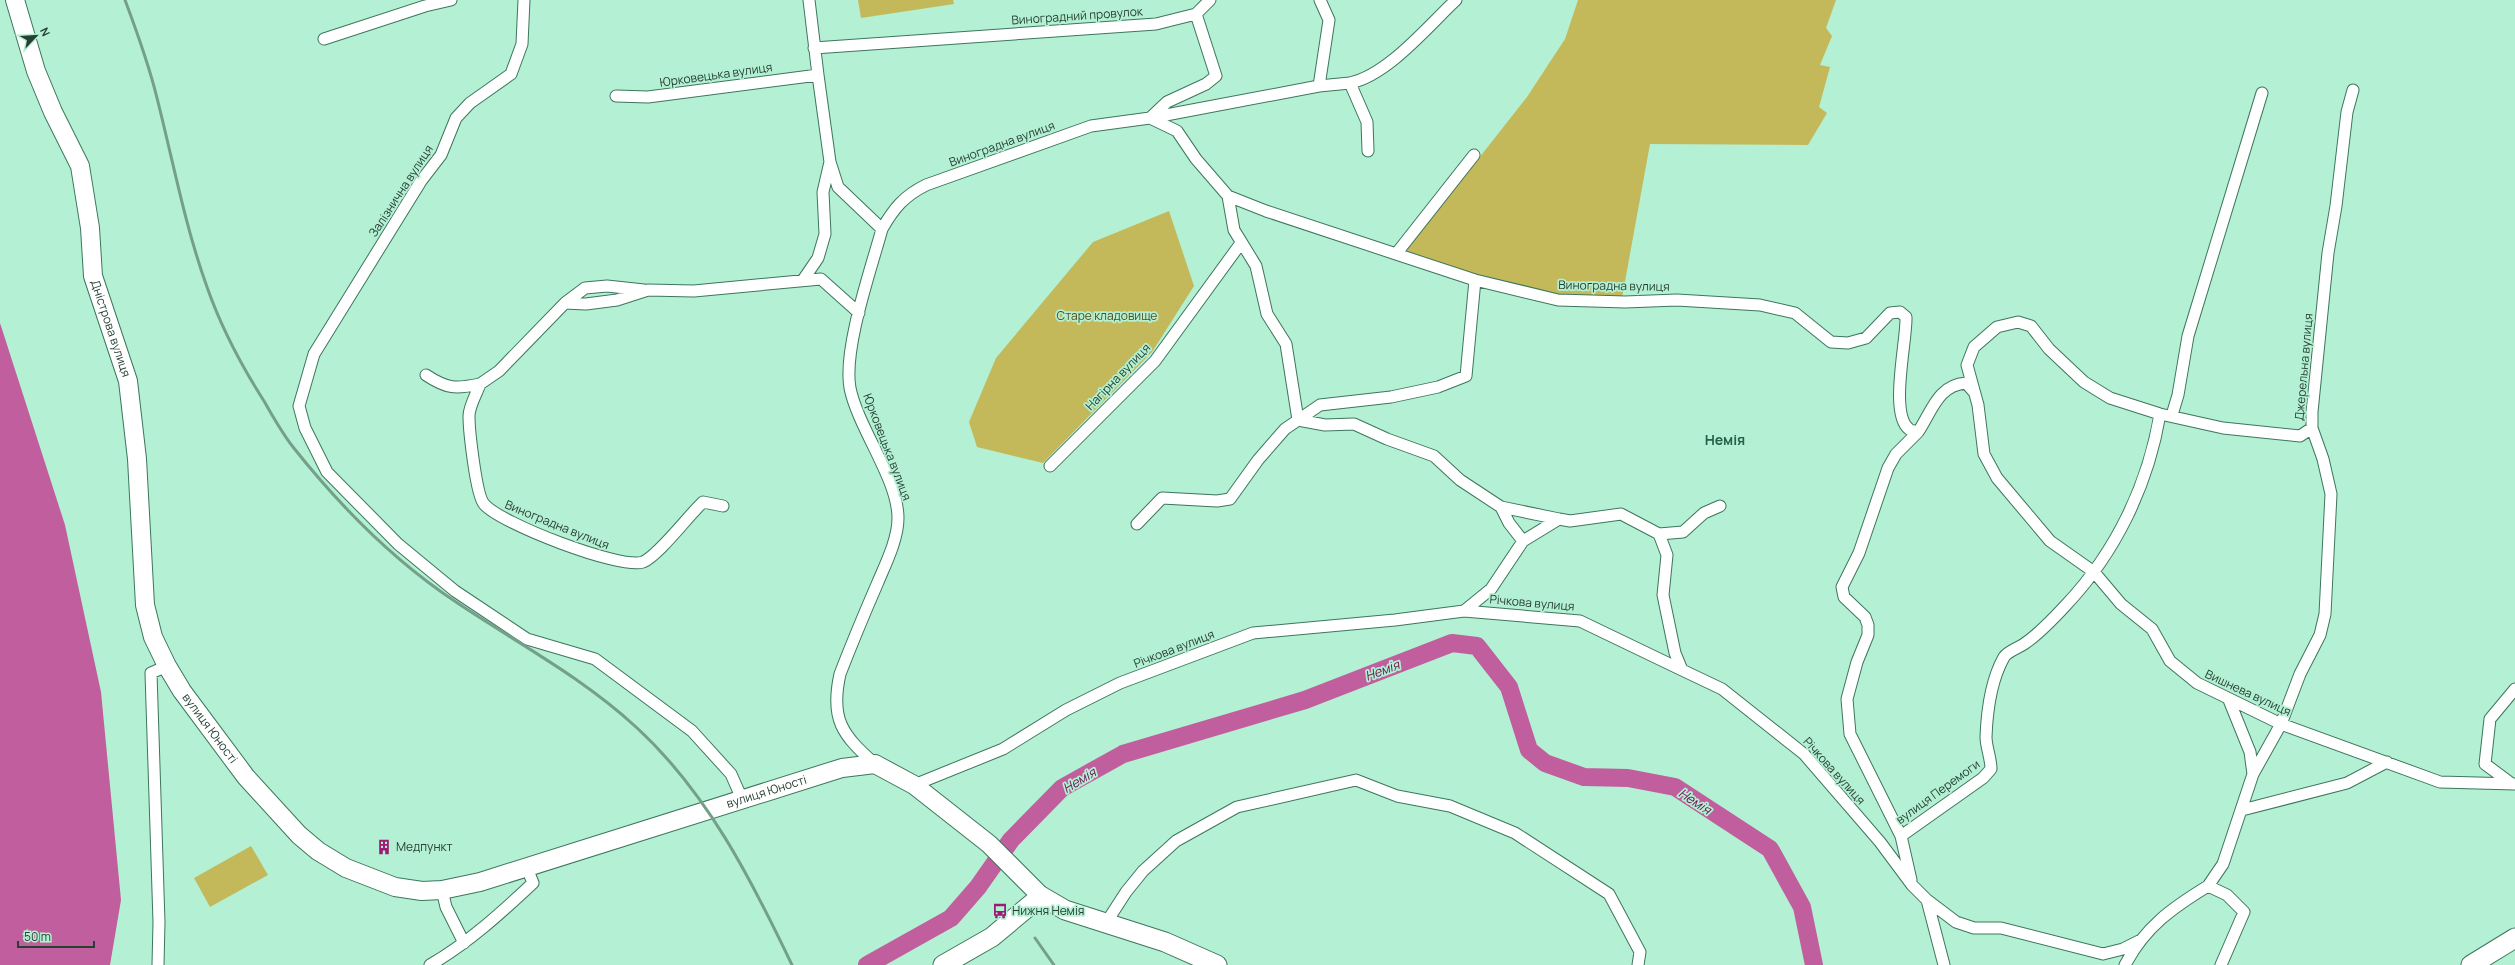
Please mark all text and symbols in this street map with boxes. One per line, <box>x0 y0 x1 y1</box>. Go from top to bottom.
street label: Виноградний провулок <box>1011 2 1144 29</box>
north arrow <box>16 16 56 56</box>
text: N <box>37 25 54 38</box>
street label: Юрковецька вулиця <box>658 58 773 91</box>
street label: Виноградна вулиця <box>947 116 1057 171</box>
street label: Залізнична вулиця <box>364 141 437 240</box>
street label: Виноградна вулиця <box>1558 276 1670 295</box>
street label: Дністрова вулиця <box>87 278 135 379</box>
park label: Старе кладовище <box>1057 307 1157 324</box>
street label: Джерельна вулиця <box>2290 313 2317 421</box>
street label: Нагірна вулиця <box>1081 340 1154 414</box>
street label: Юрковецька вулиця <box>859 391 916 503</box>
district label: Немія <box>1705 430 1745 449</box>
street label: Виноградна вулиця <box>502 496 612 553</box>
street label: Річкова вулиця <box>1489 590 1575 615</box>
street label: Річкова вулиця <box>1131 625 1217 672</box>
water label: Немія <box>1362 655 1403 685</box>
street label: Вишнева вулиця <box>2202 665 2294 720</box>
street label: вулиця Юності <box>178 690 242 767</box>
street label: Річкова вулиця <box>1800 733 1869 808</box>
street label: вулиця Перемоги <box>1892 755 1983 828</box>
water label: Немія <box>1059 762 1100 797</box>
street label: вулиця Юності <box>724 771 809 812</box>
water label: Немія <box>1675 784 1716 819</box>
building icon: Медпункт <box>375 838 393 856</box>
place label: Медпункт <box>396 838 453 855</box>
bus stop icon: Нижня Немія <box>991 902 1009 920</box>
place label: Нижня Немія <box>1012 902 1084 919</box>
scale bar <box>18 923 94 949</box>
text: 50 m <box>24 928 51 945</box>

